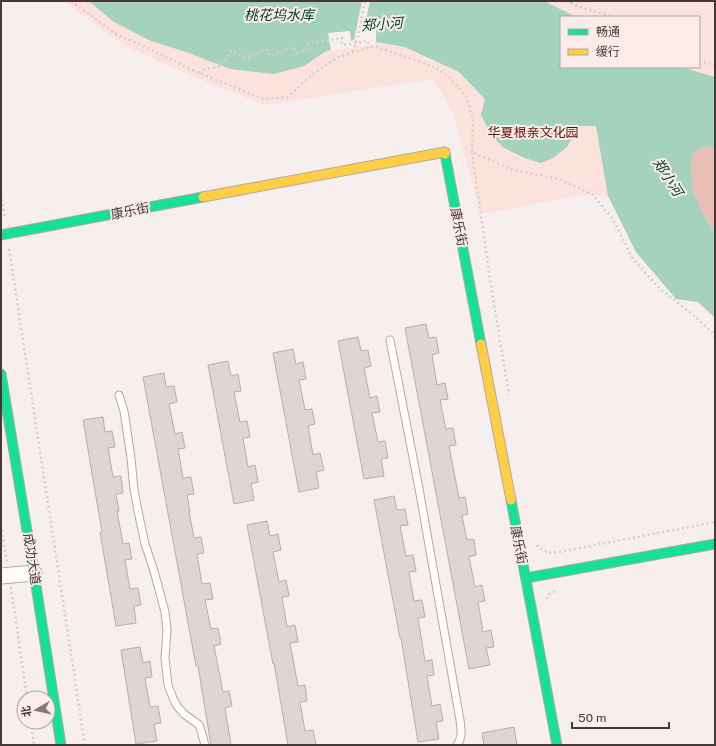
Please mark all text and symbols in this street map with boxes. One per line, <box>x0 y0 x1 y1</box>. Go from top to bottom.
water label: 桃花坞水库 <box>244 7 316 23</box>
water label: 郑小河 <box>360 14 406 33</box>
legend <box>560 16 700 68</box>
text: 畅通 <box>596 25 620 39</box>
text: 缓行 <box>596 45 620 59</box>
park label: 华夏根亲文化园 <box>487 125 579 140</box>
water label: 郑小河 <box>650 155 688 201</box>
street label: 康乐街 <box>109 200 151 222</box>
street label: 康乐街 <box>448 206 470 248</box>
street label: 康乐街 <box>508 524 530 566</box>
street label: 成功大道 <box>21 532 43 586</box>
north arrow <box>16 690 56 730</box>
scale bar <box>572 704 669 730</box>
text: 北 <box>19 705 33 718</box>
text: 50 m <box>578 711 606 725</box>

